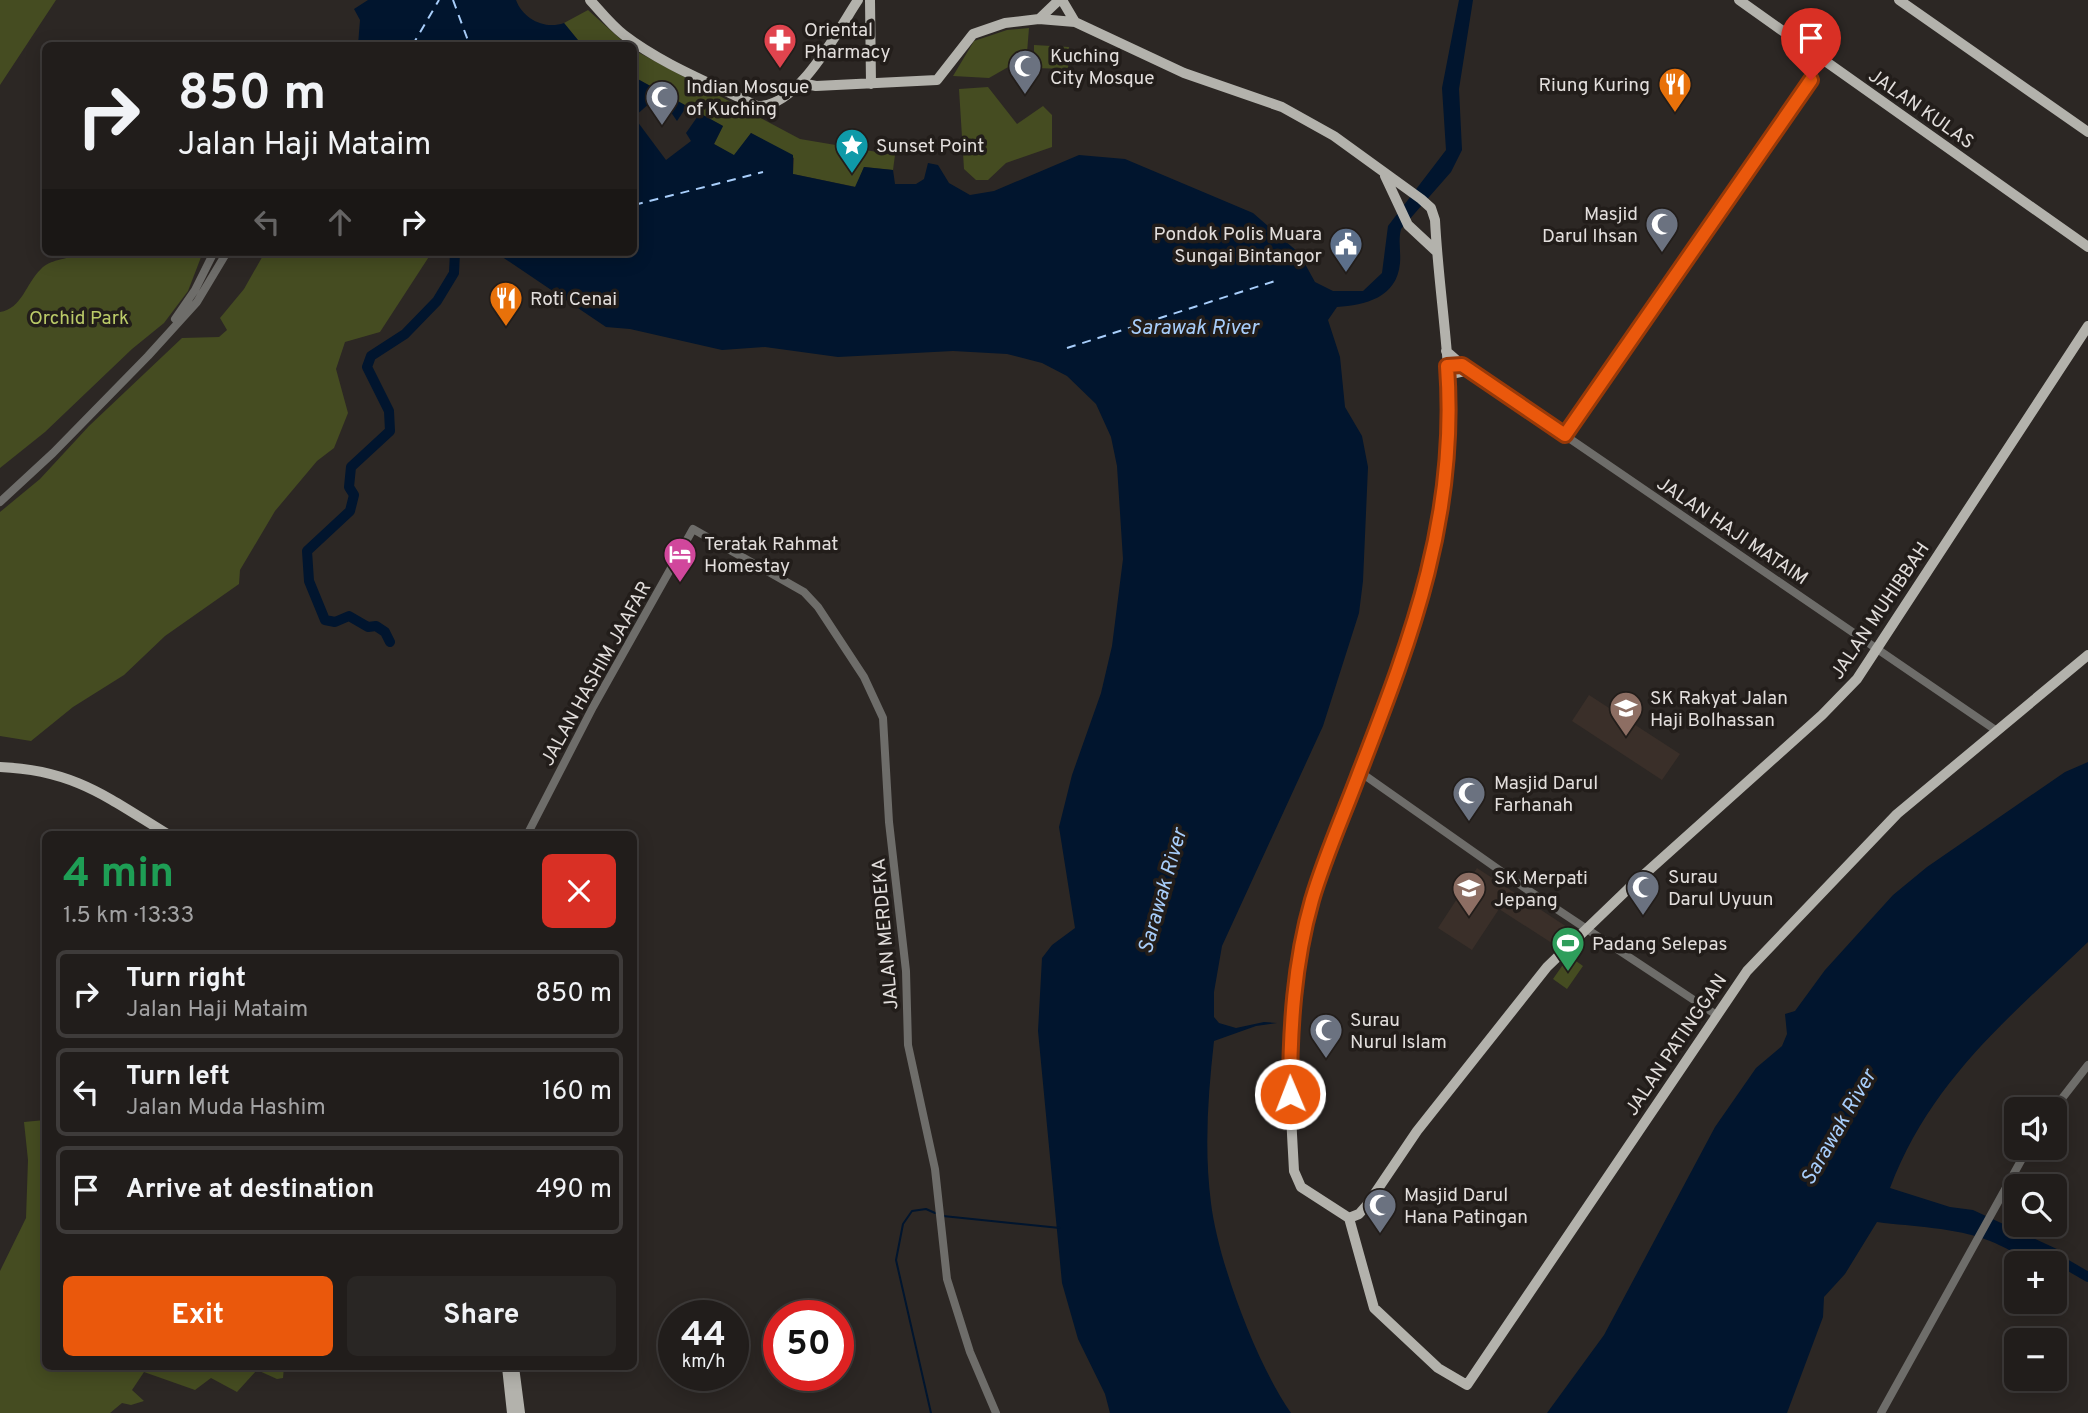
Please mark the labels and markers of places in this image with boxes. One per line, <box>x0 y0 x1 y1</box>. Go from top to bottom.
pin <box>1781 8 1841 80</box>
place label: Oriental Pharmacy <box>804 19 890 65</box>
pharmacy icon: Oriental Pharmacy <box>761 21 799 70</box>
place label: Kuching City Mosque <box>1050 45 1154 91</box>
mosque icon: Kuching City Mosque <box>1006 47 1044 96</box>
restaurant icon: Riung Kuring <box>1656 65 1694 114</box>
place label: Riung Kuring <box>1538 74 1650 98</box>
place label: Indian Mosque of Kuching <box>686 76 809 122</box>
mosque icon: Indian Mosque of Kuching <box>643 78 681 127</box>
place icon: Sunset Point <box>833 126 871 175</box>
place label: Sunset Point <box>876 135 984 159</box>
place label: Masjid Darul Ihsan <box>1542 203 1638 249</box>
mosque icon: Masjid Darul Ihsan <box>1643 205 1681 254</box>
place label: Pondok Polis Muara Sungai Bintangor <box>1153 223 1323 269</box>
public building icon: Pondok Polis Muara Sungai Bintangor <box>1327 225 1365 274</box>
restaurant icon: Roti Cenai <box>487 279 525 328</box>
place label: Roti Cenai <box>530 288 617 312</box>
place label: Teratak Rahmat Homestay <box>704 533 839 579</box>
hotel icon: Teratak Rahmat Homestay <box>661 535 699 584</box>
place label: SK Rakyat Jalan Haji Bolhassan <box>1650 687 1788 733</box>
school or university icon: SK Rakyat Jalan Haji Bolhassan <box>1607 689 1645 738</box>
place label: Masjid Darul Farhanah <box>1494 772 1598 818</box>
mosque icon: Masjid Darul Farhanah <box>1450 774 1488 823</box>
place label: Surau Darul Uyuun <box>1668 866 1774 912</box>
place label: SK Merpati Jepang <box>1494 867 1588 913</box>
mosque icon: Surau Darul Uyuun <box>1624 868 1662 917</box>
school or university icon: SK Merpati Jepang <box>1450 869 1488 918</box>
sports icon: Padang Selepas <box>1549 924 1587 973</box>
place label: Padang Selepas <box>1592 933 1728 957</box>
place label: Surau Nurul Islam <box>1350 1009 1447 1055</box>
mosque icon: Surau Nurul Islam <box>1307 1011 1345 1060</box>
place label: Masjid Darul Hana Patingan <box>1404 1184 1528 1230</box>
mosque icon: Masjid Darul Hana Patingan <box>1361 1186 1399 1235</box>

